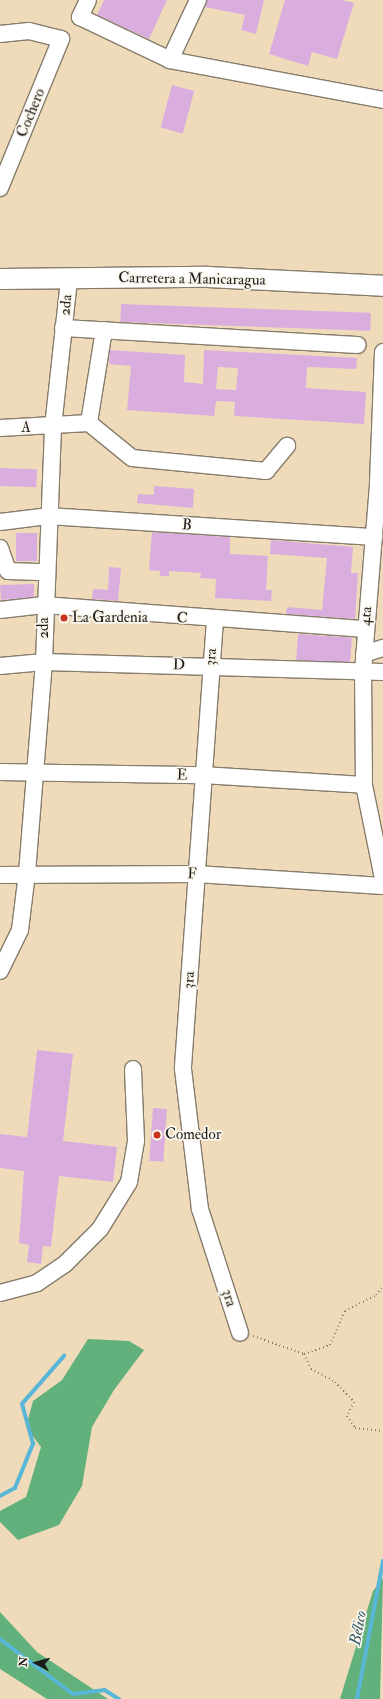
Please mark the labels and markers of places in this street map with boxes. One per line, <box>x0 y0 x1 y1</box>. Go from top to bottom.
place label: La Gardenia <box>72 609 148 627</box>
marker: La Gardenia <box>59 613 69 623</box>
place label: Comedor <box>165 1126 221 1144</box>
marker: Comedor <box>152 1130 162 1140</box>

